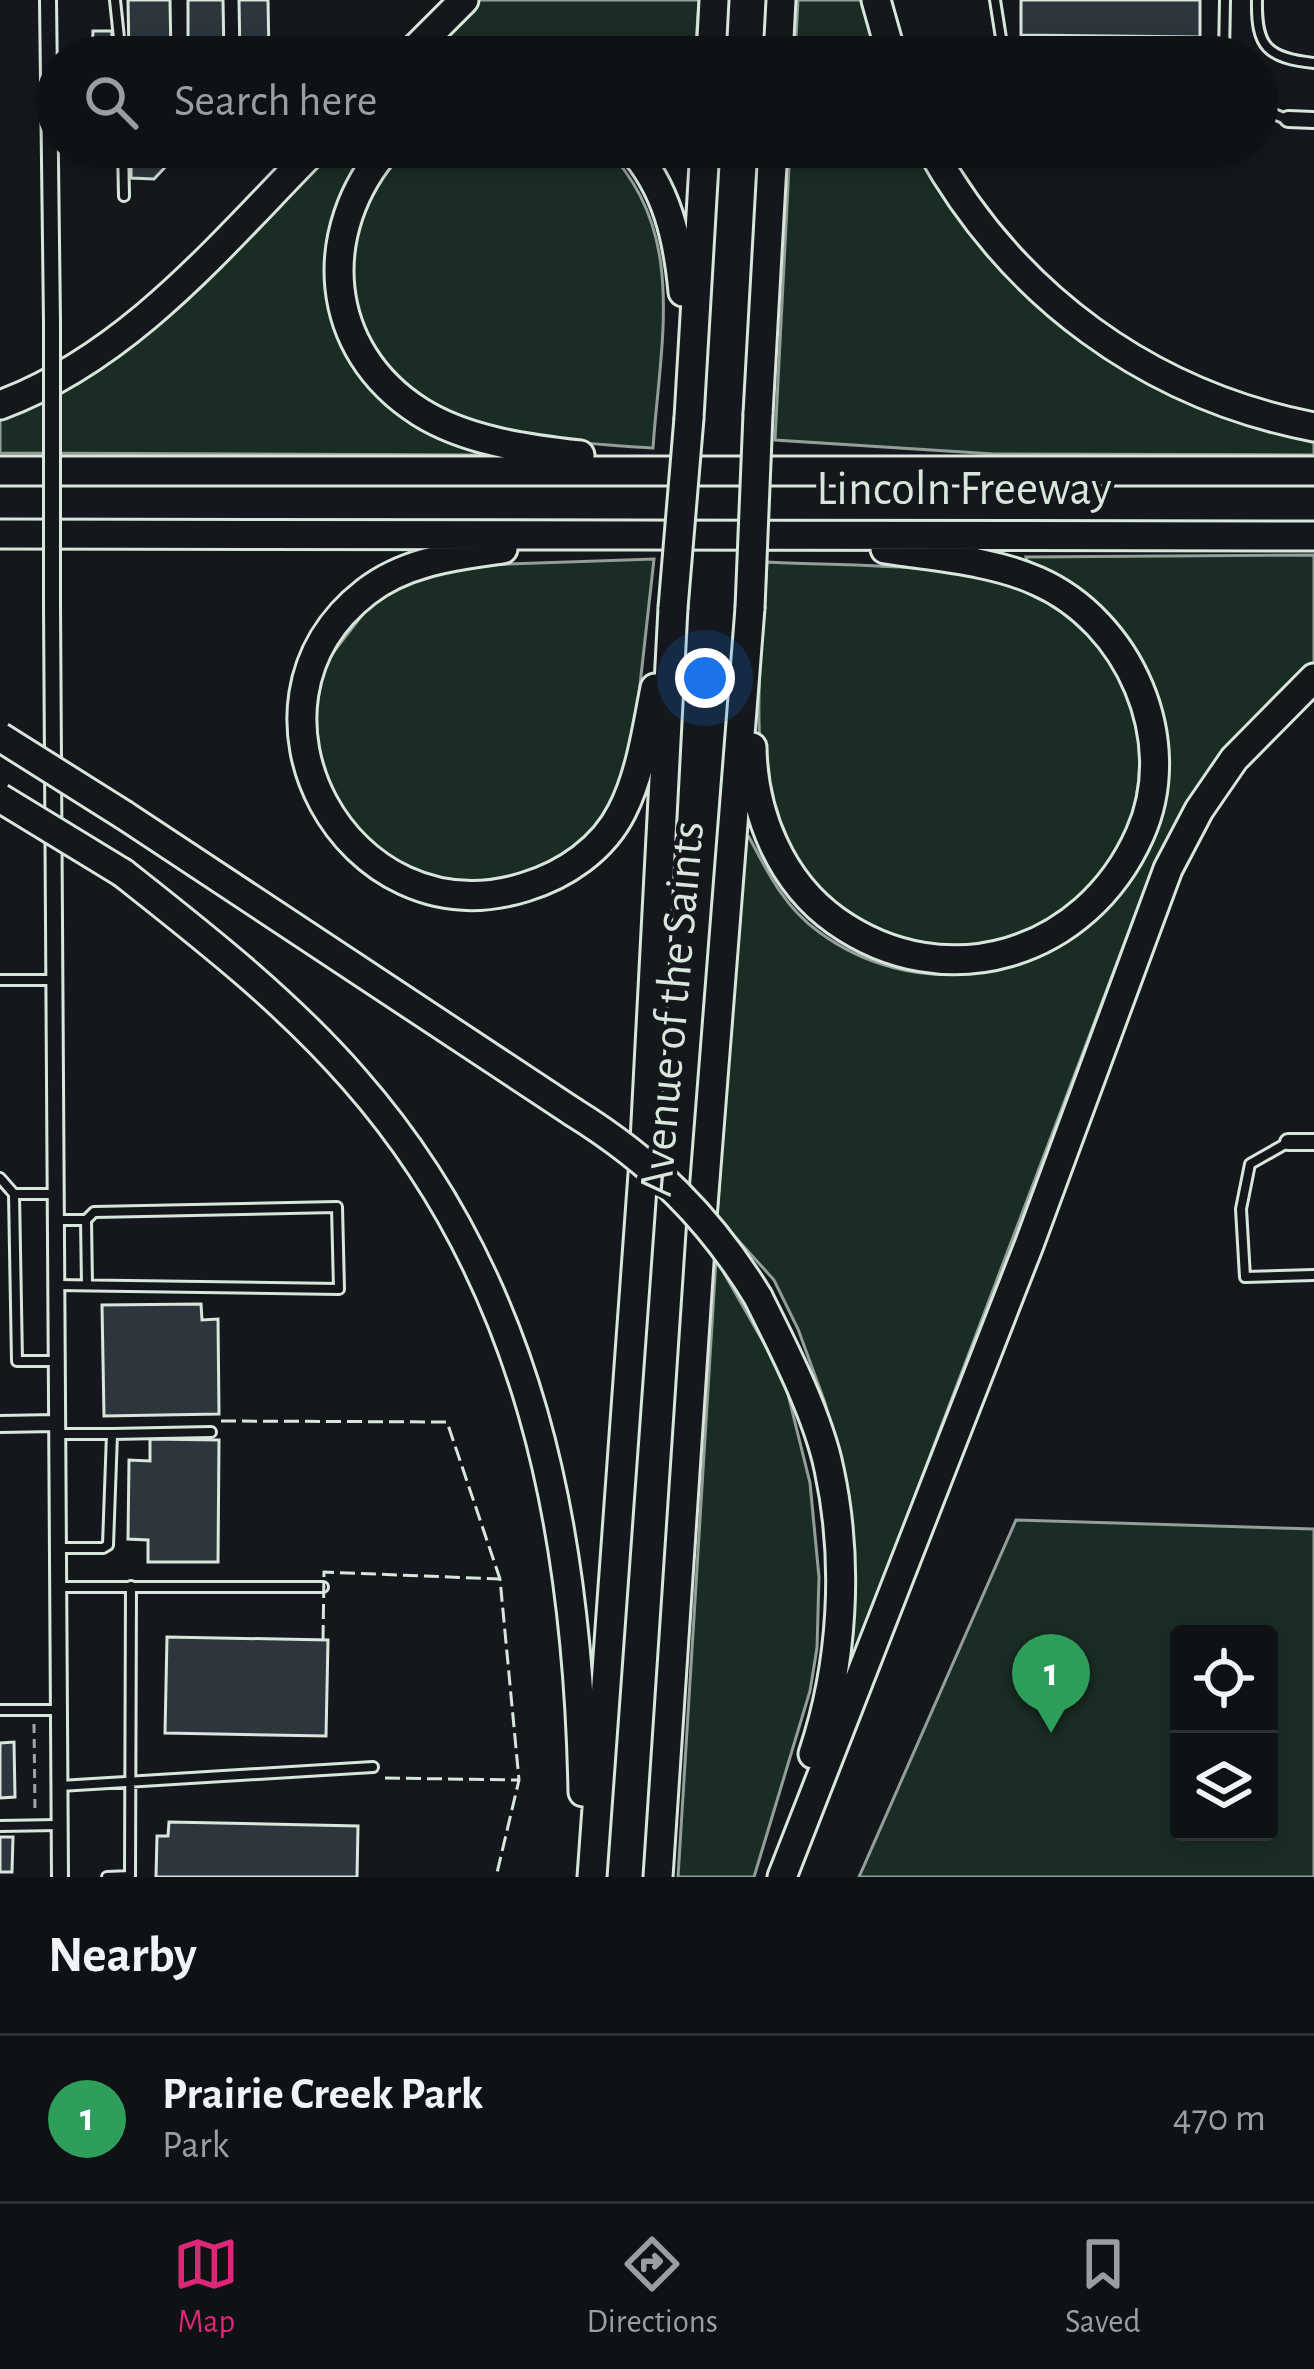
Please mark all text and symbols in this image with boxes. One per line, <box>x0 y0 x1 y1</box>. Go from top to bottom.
search box <box>36 36 1278 168</box>
icon: search <box>78 69 144 135</box>
text: Search here <box>174 79 377 124</box>
street label: Lincoln Freeway <box>816 466 1112 514</box>
your location <box>675 648 735 708</box>
street label: Avenue of the Saints <box>633 819 713 1199</box>
map controls <box>1170 1625 1278 1841</box>
button: locate <box>1170 1625 1278 1733</box>
pin: 1 <box>1012 1634 1090 1733</box>
button: layers <box>1170 1733 1278 1841</box>
text: Nearby <box>48 1930 197 1981</box>
text: Prairie Creek Park <box>162 2072 483 2117</box>
text: 1 <box>80 2099 94 2138</box>
text: 470 m <box>1173 2099 1266 2138</box>
text: Park <box>162 2126 229 2165</box>
tab: Map <box>173 2231 239 2343</box>
tab: Directions <box>586 2231 718 2343</box>
tab: Saved <box>1065 2231 1140 2343</box>

